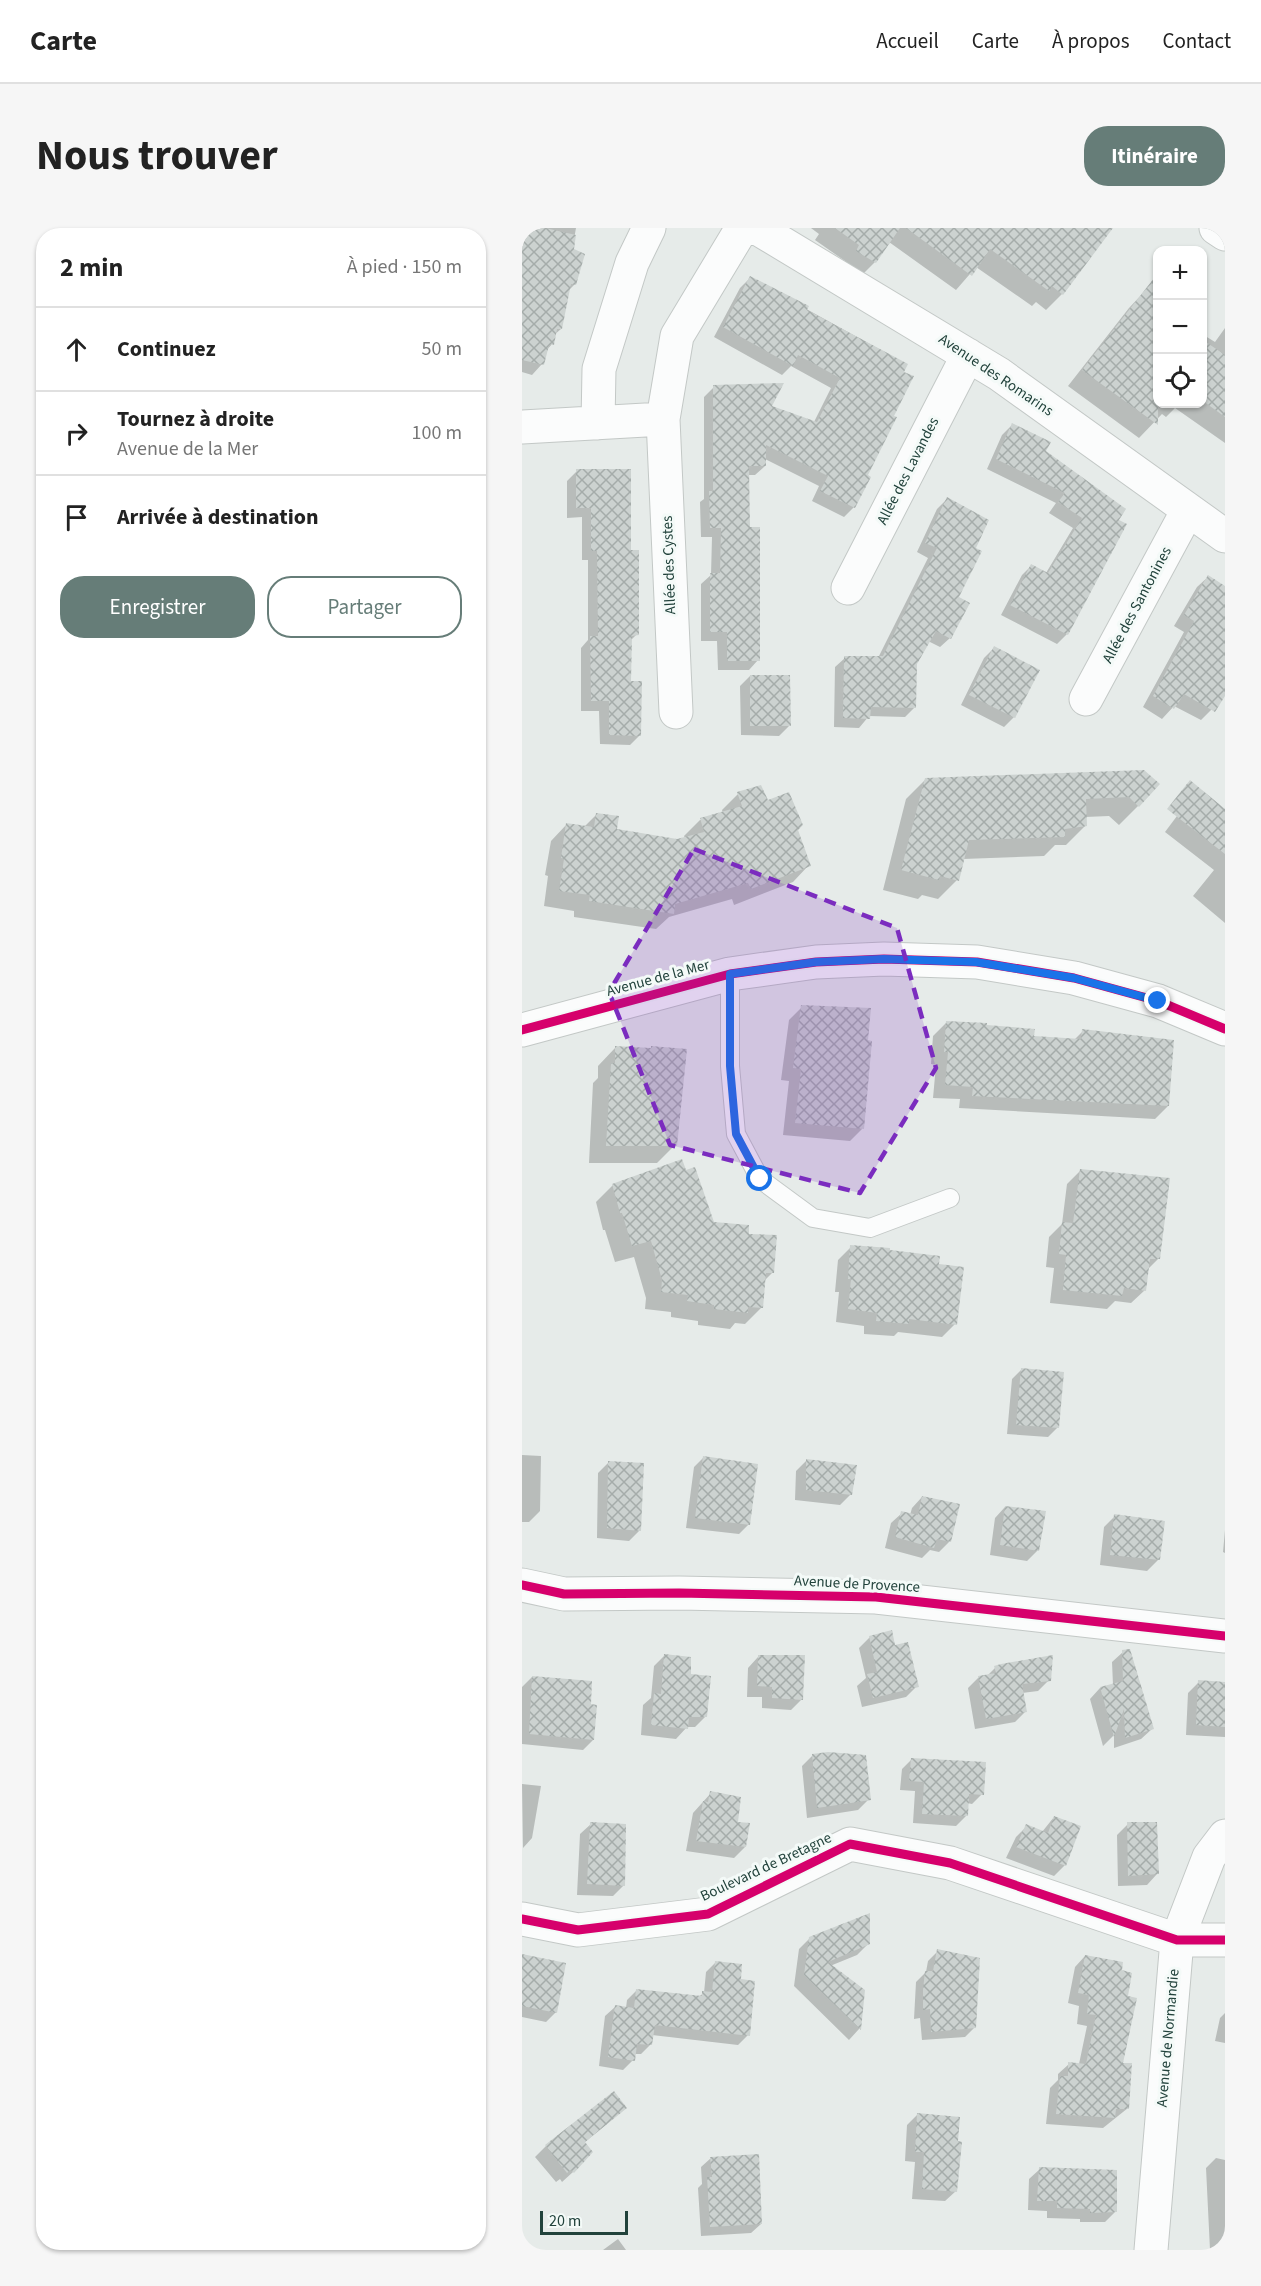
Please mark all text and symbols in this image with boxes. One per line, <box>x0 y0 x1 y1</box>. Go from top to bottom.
text: Carte <box>30 21 97 61</box>
text: Accueil <box>876 26 939 56</box>
text: Carte <box>972 26 1019 56</box>
text: À propos <box>1052 26 1129 56</box>
text: Contact <box>1162 26 1231 56</box>
text: Nous trouver <box>36 126 278 186</box>
button: Itinéraire <box>1084 126 1225 186</box>
map controls <box>1153 246 1207 408</box>
button: + <box>1153 246 1207 300</box>
text: 2 min <box>60 249 123 286</box>
text: À pied · 150 m <box>347 253 462 281</box>
button: − <box>1153 300 1207 354</box>
street label: Avenue des Romarins <box>935 329 1057 421</box>
icon: ahead <box>60 333 93 366</box>
text: Continuez <box>117 333 216 365</box>
text: 50 m <box>422 335 462 363</box>
button: locate <box>1153 354 1207 408</box>
text: Tournez à droite <box>117 403 274 435</box>
street label: Allée des Lavandes <box>872 414 944 528</box>
icon: right <box>60 417 93 450</box>
text: 100 m <box>412 419 462 447</box>
text: Avenue de la Mer <box>117 435 258 463</box>
icon: arrive <box>60 501 93 534</box>
text: Arrivée à destination <box>117 501 319 533</box>
street label: Allée des Cystes <box>657 515 681 615</box>
street label: Allée des Santonines <box>1097 543 1177 667</box>
button: Enregistrer <box>60 576 255 638</box>
button: Partager <box>267 576 462 638</box>
street label: Avenue de la Mer <box>604 954 713 1002</box>
route end <box>1144 987 1170 1013</box>
route start <box>746 1165 772 1191</box>
street label: Avenue de Provence <box>793 1570 921 1598</box>
street label: Boulevard de Bretagne <box>697 1827 835 1907</box>
street label: Avenue de Normandie <box>1151 1968 1185 2108</box>
scale bar <box>540 2208 628 2236</box>
text: 20 m <box>549 2210 581 2232</box>

